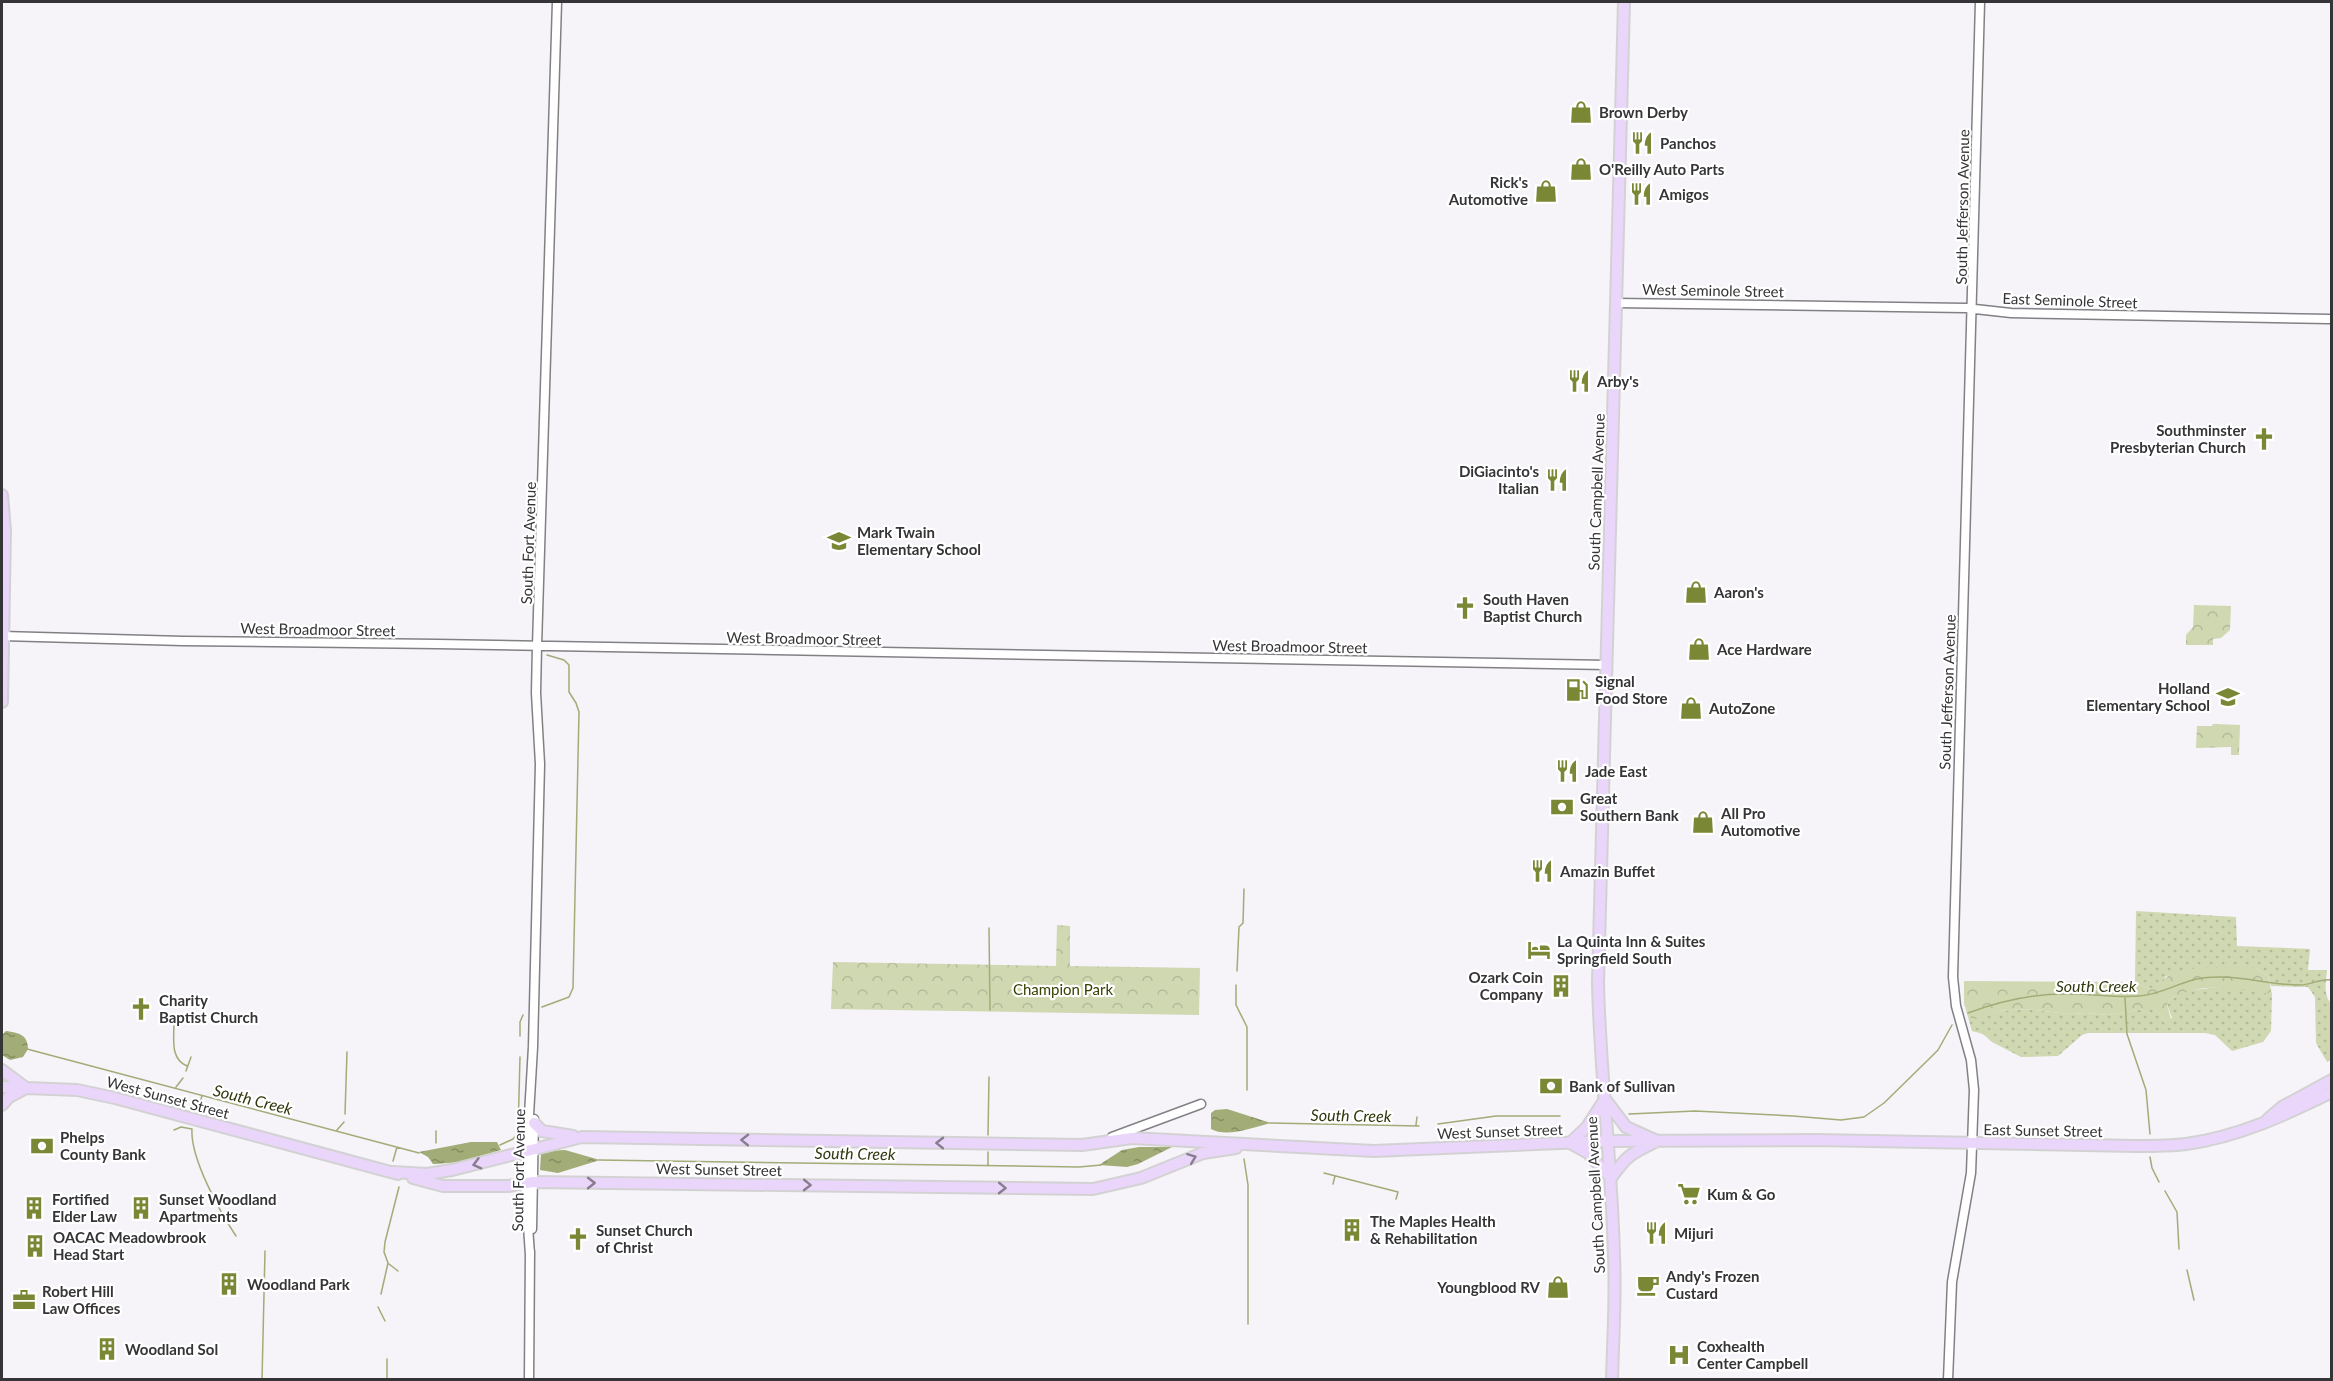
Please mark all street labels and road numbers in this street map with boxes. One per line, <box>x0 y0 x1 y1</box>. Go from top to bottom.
street label: South Jefferson Avenue <box>1952 129 1972 285</box>
street label: West Seminole Street <box>1642 280 1785 300</box>
street label: East Seminole Street <box>2002 289 2139 311</box>
street label: South Campbell Avenue <box>1584 413 1608 571</box>
street label: South Fort Avenue <box>517 481 539 605</box>
street label: South Jefferson Avenue <box>1935 614 1959 770</box>
street label: West Broadmoor Street <box>240 619 396 639</box>
street label: West Broadmoor Street <box>726 628 882 648</box>
street label: West Broadmoor Street <box>1212 636 1368 656</box>
street label: West Sunset Street <box>105 1072 232 1122</box>
street label: South Fort Avenue <box>508 1108 528 1232</box>
street label: South Campbell Avenue <box>1582 1116 1608 1274</box>
street label: West Sunset Street <box>1437 1120 1564 1142</box>
street label: East Sunset Street <box>1983 1120 2104 1140</box>
street label: West Sunset Street <box>656 1159 783 1179</box>

